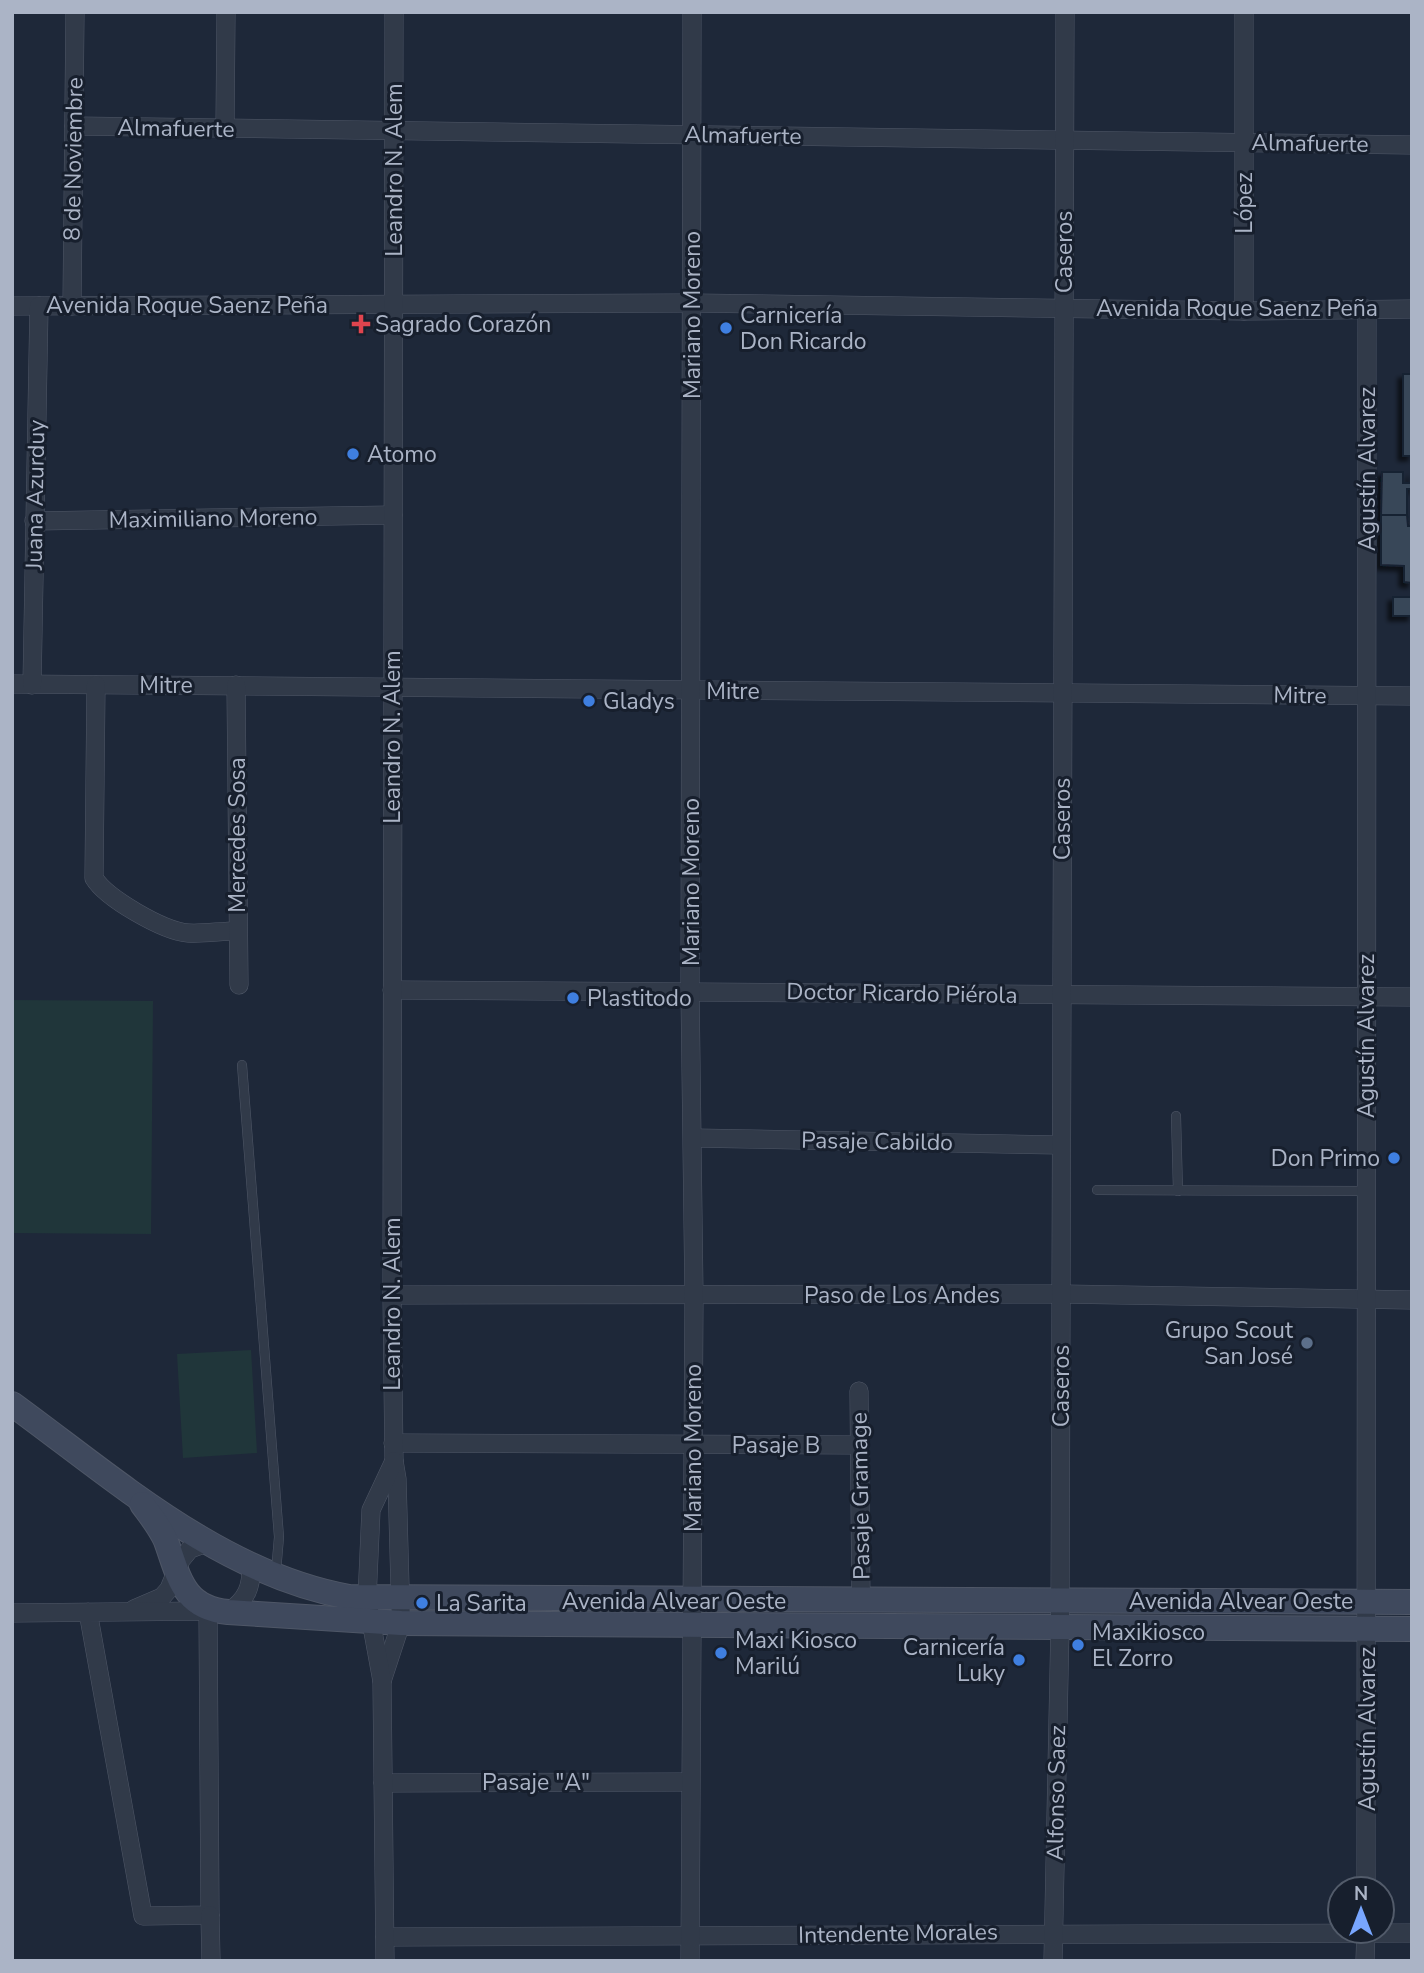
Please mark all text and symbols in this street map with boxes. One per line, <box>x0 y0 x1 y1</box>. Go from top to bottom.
street label: 8 de Noviembre <box>57 77 90 241</box>
street label: Leandro N. Alem <box>379 83 410 257</box>
street label: Almafuerte <box>117 112 235 145</box>
street label: Almafuerte <box>684 119 802 152</box>
street label: Almafuerte <box>1251 127 1369 160</box>
street label: López <box>1229 172 1260 234</box>
street label: Caseros <box>1049 211 1080 293</box>
street label: Mariano Moreno <box>677 231 708 399</box>
street label: Avenida Roque Saenz Peña <box>46 290 328 321</box>
street label: Avenida Roque Saenz Peña <box>1096 293 1378 324</box>
place label: Carnicería Don Ricardo <box>740 300 867 357</box>
place label: Sagrado Corazón <box>375 309 551 340</box>
marker: Sagrado Corazón <box>353 316 369 332</box>
marker: Carnicería Don Ricardo <box>718 320 734 336</box>
street label: Agustín Alvarez <box>1352 387 1383 551</box>
street label: Juana Azurduy <box>19 419 52 571</box>
place label: Atomo <box>367 439 437 470</box>
marker: Atomo <box>345 446 361 462</box>
street label: Maximiliano Moreno <box>108 501 318 536</box>
street label: Leandro N. Alem <box>377 650 408 824</box>
street label: Mitre <box>139 670 193 701</box>
street label: Mitre <box>706 676 760 707</box>
street label: Mitre <box>1273 680 1327 711</box>
place label: Gladys <box>603 686 675 717</box>
marker: Gladys <box>581 693 597 709</box>
street label: Mercedes Sosa <box>222 757 253 913</box>
street label: Caseros <box>1047 778 1078 860</box>
street label: Mariano Moreno <box>676 798 707 966</box>
street label: Agustín Alvarez <box>1351 954 1382 1118</box>
street label: Doctor Ricardo Piérola <box>786 976 1018 1011</box>
place label: Plastitodo <box>587 983 692 1014</box>
marker: Plastitodo <box>565 990 581 1006</box>
street label: Pasaje Cabildo <box>801 1125 953 1158</box>
place label: Don Primo <box>1271 1143 1380 1174</box>
marker: Don Primo <box>1386 1150 1402 1166</box>
street label: Leandro N. Alem <box>377 1217 408 1391</box>
street label: Paso de Los Andes <box>804 1280 1000 1311</box>
place label: Grupo Scout San José <box>1165 1315 1294 1372</box>
marker: Grupo Scout San José <box>1299 1335 1315 1351</box>
street label: Caseros <box>1046 1345 1077 1427</box>
street label: Mariano Moreno <box>678 1364 709 1532</box>
street label: Pasaje Gramage <box>844 1412 877 1580</box>
street label: Pasaje B <box>732 1430 820 1461</box>
street label: Avenida Alvear Oeste <box>562 1586 786 1617</box>
street label: Avenida Alvear Oeste <box>1129 1586 1353 1617</box>
place label: La Sarita <box>436 1588 527 1619</box>
marker: La Sarita <box>414 1595 430 1611</box>
place label: Maxikiosco El Zorro <box>1092 1617 1205 1674</box>
place label: Maxi Kiosco Marilú <box>735 1625 857 1682</box>
place label: Carnicería Luky <box>903 1632 1005 1689</box>
marker: Maxikiosco El Zorro <box>1070 1637 1086 1653</box>
marker: Maxi Kiosco Marilú <box>713 1645 729 1661</box>
street label: Agustín Alvarez <box>1352 1647 1383 1811</box>
marker: Carnicería Luky <box>1011 1652 1027 1668</box>
street label: Alfonso Saez <box>1040 1725 1073 1861</box>
street label: Pasaje "A" <box>482 1767 590 1798</box>
north arrow <box>1326 1875 1396 1945</box>
text: N <box>1354 1881 1368 1907</box>
street label: Intendente Morales <box>798 1916 998 1951</box>

